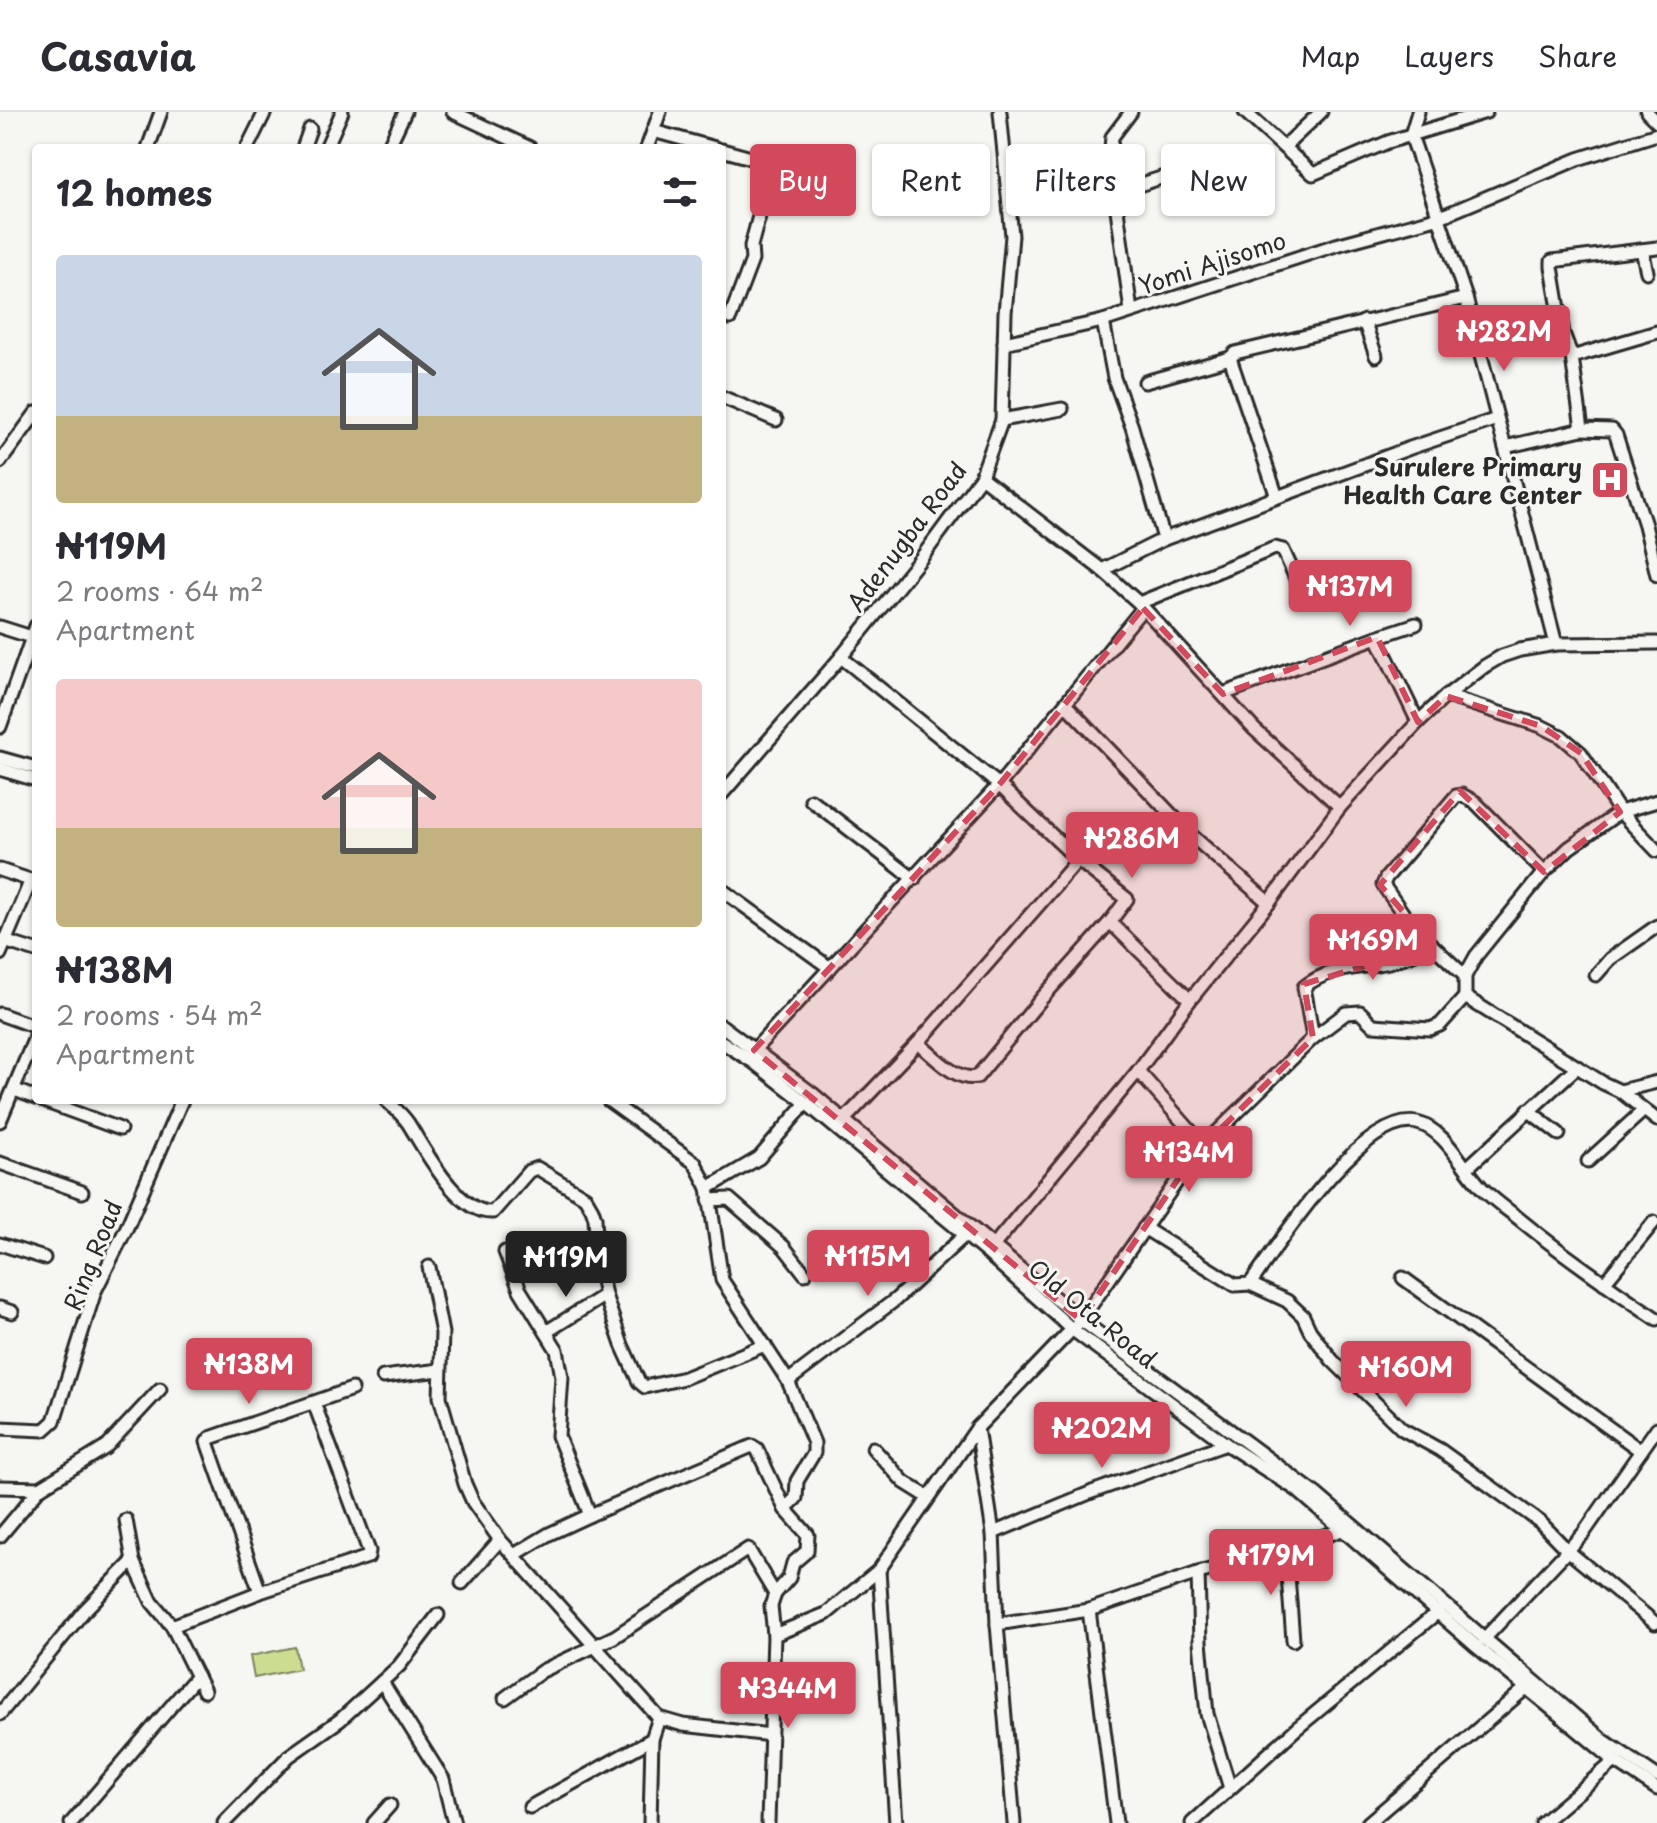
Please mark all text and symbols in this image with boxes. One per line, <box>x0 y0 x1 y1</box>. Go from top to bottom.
text: Casavia <box>40 27 196 84</box>
text: Map <box>1300 34 1360 77</box>
text: Layers <box>1404 34 1494 77</box>
text: Share <box>1538 34 1617 77</box>
chip: Buy <box>750 144 856 216</box>
chip: Rent <box>872 144 990 216</box>
chip: Filters <box>1006 144 1145 216</box>
chip: New <box>1161 144 1275 216</box>
text: 12 homes <box>56 166 212 218</box>
icon: filters <box>658 170 702 214</box>
street label: Yomi Ajisomo <box>1134 221 1290 303</box>
pin: ₦282M <box>1448 305 1560 373</box>
icon: home <box>307 307 451 451</box>
text: ₦282M <box>1456 311 1552 350</box>
place label: Surulere Primary Health Care Center <box>1343 448 1583 512</box>
street label: Adenugba Road <box>838 453 974 619</box>
hospital icon: Surulere Primary Health Care Center <box>1589 459 1631 501</box>
text: ₦119M <box>56 519 167 571</box>
pin: ₦137M <box>1294 560 1406 628</box>
text: ₦137M <box>1307 566 1393 605</box>
text: 2 rooms · 64 m² <box>56 571 264 610</box>
text: Apartment <box>56 610 195 649</box>
icon: home <box>307 731 451 875</box>
pin: ₦286M <box>1076 812 1188 880</box>
text: ₦286M <box>1084 818 1180 857</box>
pin: ₦169M <box>1317 914 1429 982</box>
text: ₦169M <box>1327 920 1419 959</box>
text: ₦138M <box>56 943 174 995</box>
text: 2 rooms · 54 m² <box>56 995 263 1034</box>
text: Apartment <box>56 1034 195 1073</box>
pin: ₦134M <box>1133 1126 1245 1194</box>
text: ₦134M <box>1143 1132 1235 1171</box>
street label: Ring Road <box>53 1194 131 1316</box>
pin: ₦115M <box>812 1230 924 1298</box>
pin: ₦119M <box>510 1231 622 1299</box>
text: ₦115M <box>825 1236 911 1275</box>
text: ₦119M <box>524 1237 608 1276</box>
street label: Old Ota Road <box>1021 1250 1165 1376</box>
pin: ₦138M <box>193 1338 305 1406</box>
pin: ₦160M <box>1350 1341 1462 1409</box>
text: ₦138M <box>204 1344 294 1383</box>
text: ₦160M <box>1359 1347 1453 1386</box>
pin: ₦202M <box>1046 1402 1158 1470</box>
text: ₦202M <box>1052 1408 1152 1447</box>
pin: ₦179M <box>1215 1529 1327 1597</box>
text: ₦179M <box>1227 1535 1315 1574</box>
pin: ₦344M <box>732 1662 844 1730</box>
text: ₦344M <box>739 1668 837 1707</box>

